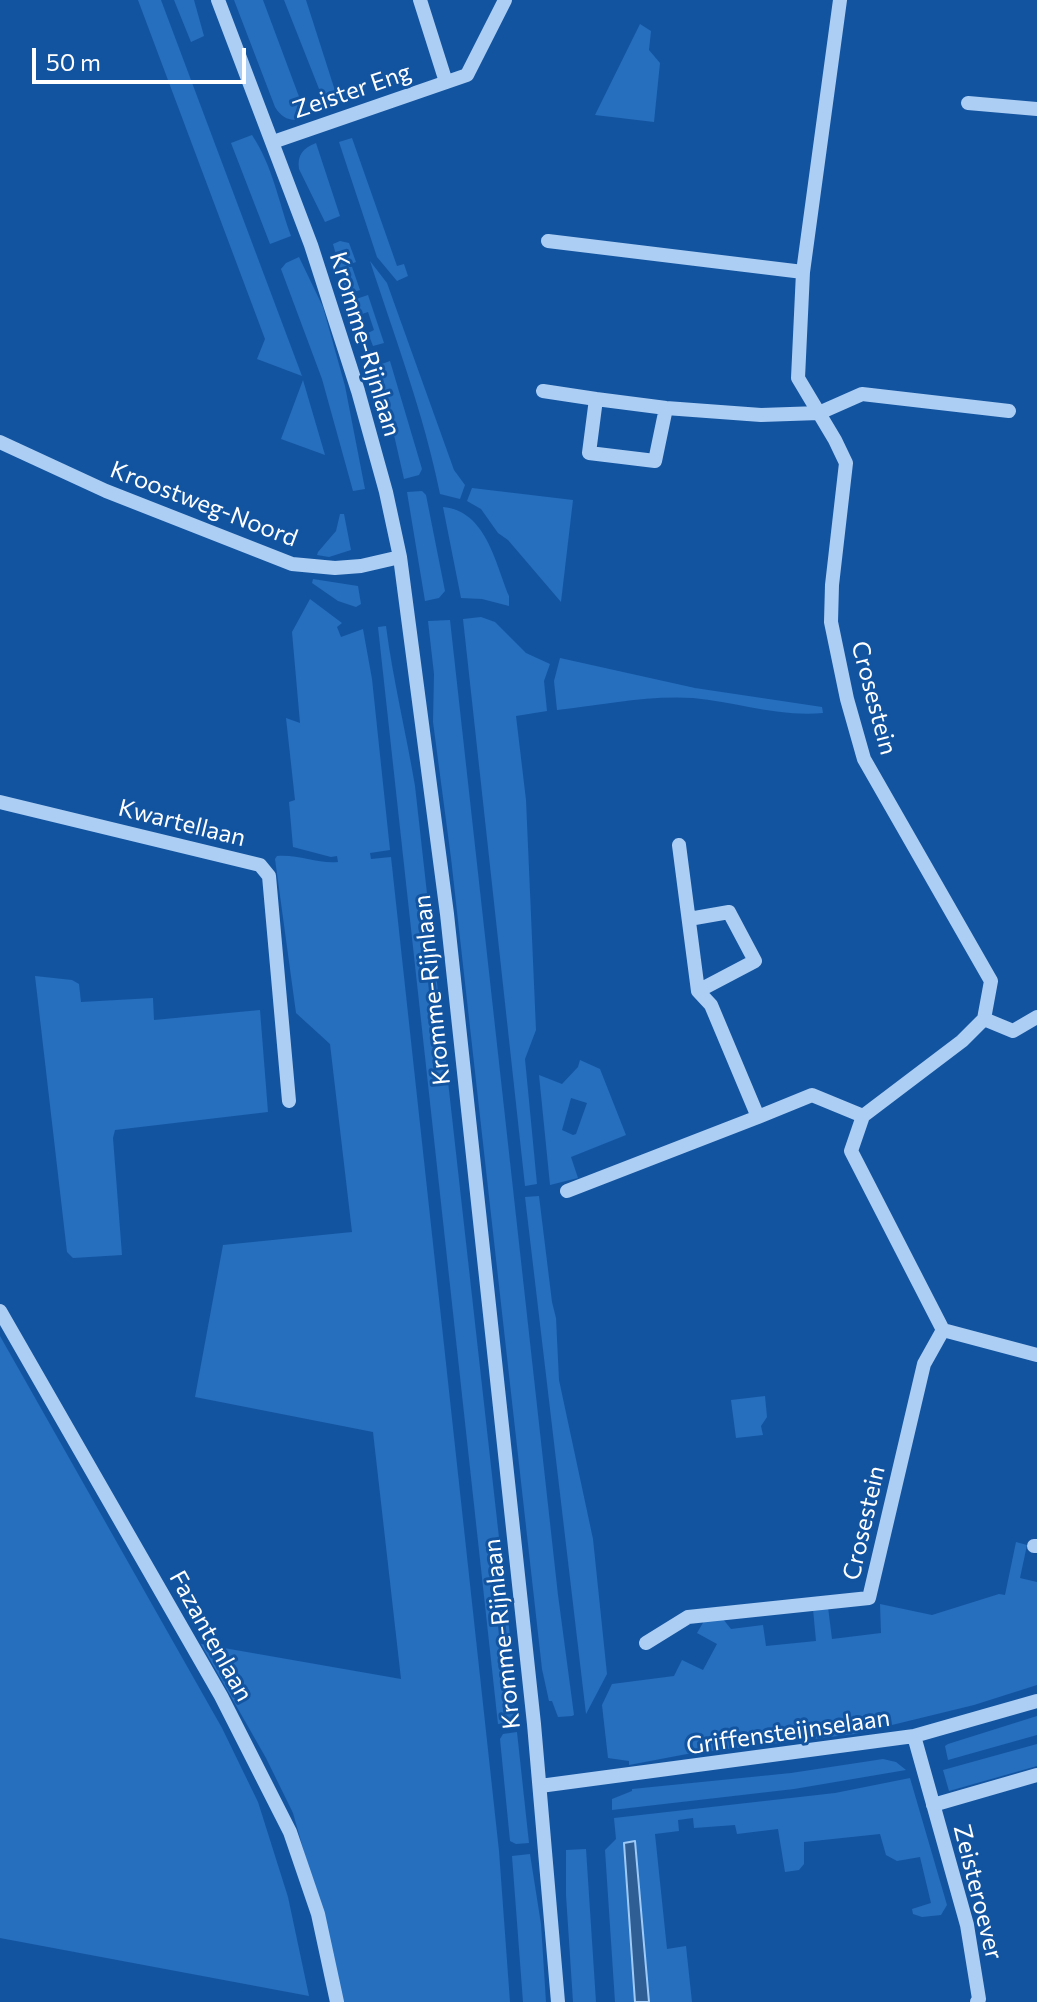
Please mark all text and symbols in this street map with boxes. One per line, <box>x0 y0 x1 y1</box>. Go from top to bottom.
scale bar <box>36 32 250 82</box>
text: 50 m <box>46 47 101 76</box>
street label: Zeister Eng <box>289 57 415 125</box>
street label: Kromme-Rijnlaan <box>323 248 407 440</box>
street label: Kroostweg-Noord <box>106 455 302 553</box>
street label: Crosestein <box>845 638 903 758</box>
street label: Kwartellaan <box>116 793 248 853</box>
street label: Kromme-Rijnlaan <box>408 893 456 1087</box>
street label: Crosestein <box>837 1463 891 1583</box>
street label: Kromme-Rijnlaan <box>478 1537 526 1731</box>
street label: Fazantenlaan <box>163 1566 259 1706</box>
street label: Griffensteijnselaan <box>684 1703 892 1761</box>
street label: Zeisteroever <box>947 1822 1009 1962</box>

